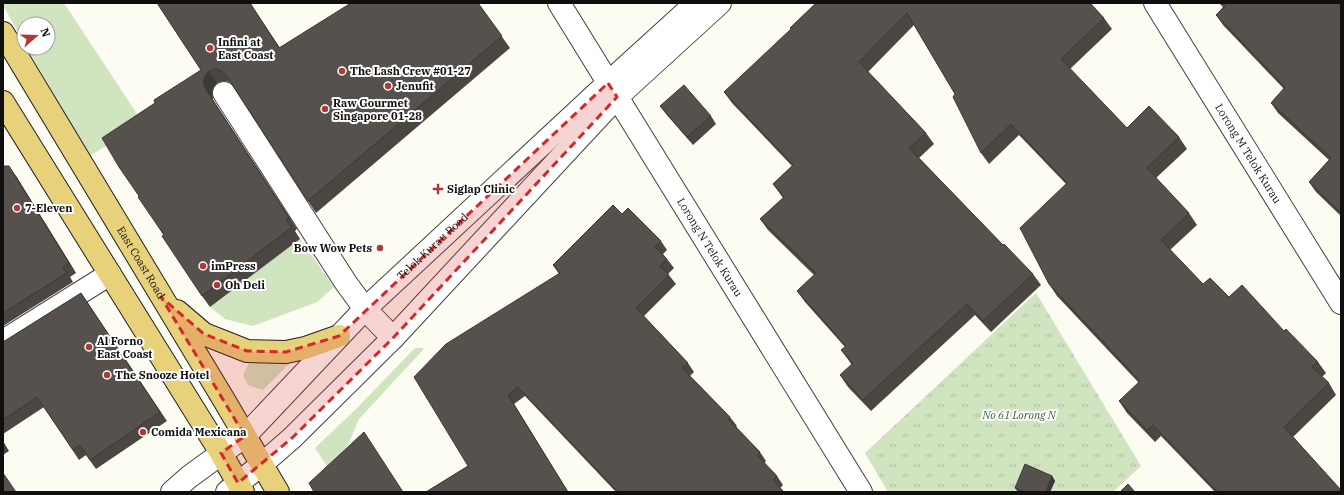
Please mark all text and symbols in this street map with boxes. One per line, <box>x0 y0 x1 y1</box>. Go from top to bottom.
north arrow <box>16 16 56 56</box>
text: N <box>37 26 54 39</box>
place label: Infini at East Coast <box>218 35 273 62</box>
marker: Infini at East Coast <box>205 43 215 53</box>
place label: The Lash Crew #01-27 <box>350 64 471 78</box>
marker: The Lash Crew #01-27 <box>337 66 347 76</box>
place label: Jenufit <box>396 79 434 93</box>
marker: Jenufit <box>383 81 393 91</box>
place label: Raw Gourmet Singapore 01-28 <box>333 96 422 123</box>
street label: Lorong M Telok Kurau <box>1212 101 1285 206</box>
marker: Raw Gourmet Singapore 01-28 <box>320 104 330 114</box>
place label: Siglap Clinic <box>447 182 515 196</box>
marker: Siglap Clinic <box>432 183 444 195</box>
street label: Lorong N Telok Kurau <box>674 195 746 299</box>
place label: 7-Eleven <box>25 201 72 215</box>
marker: 7-Eleven <box>12 203 22 213</box>
street label: Telok Kurau Road <box>394 210 471 283</box>
street label: East Coast Road <box>114 224 169 302</box>
place label: Bow Wow Pets <box>294 241 372 255</box>
marker: Bow Wow Pets <box>375 243 385 253</box>
place label: imPress <box>211 259 256 273</box>
marker: imPress <box>198 261 208 271</box>
place label: Oh Deli <box>225 278 265 292</box>
marker: Oh Deli <box>212 280 222 290</box>
place label: Al Forno East Coast <box>97 334 152 361</box>
marker: Al Forno East Coast <box>84 342 94 352</box>
place label: The Snooze Hotel <box>115 368 210 382</box>
marker: The Snooze Hotel <box>102 370 112 380</box>
park label: No 61 Lorong N <box>981 408 1057 422</box>
place label: Comida Mexicana <box>151 425 247 439</box>
marker: Comida Mexicana <box>138 427 148 437</box>

